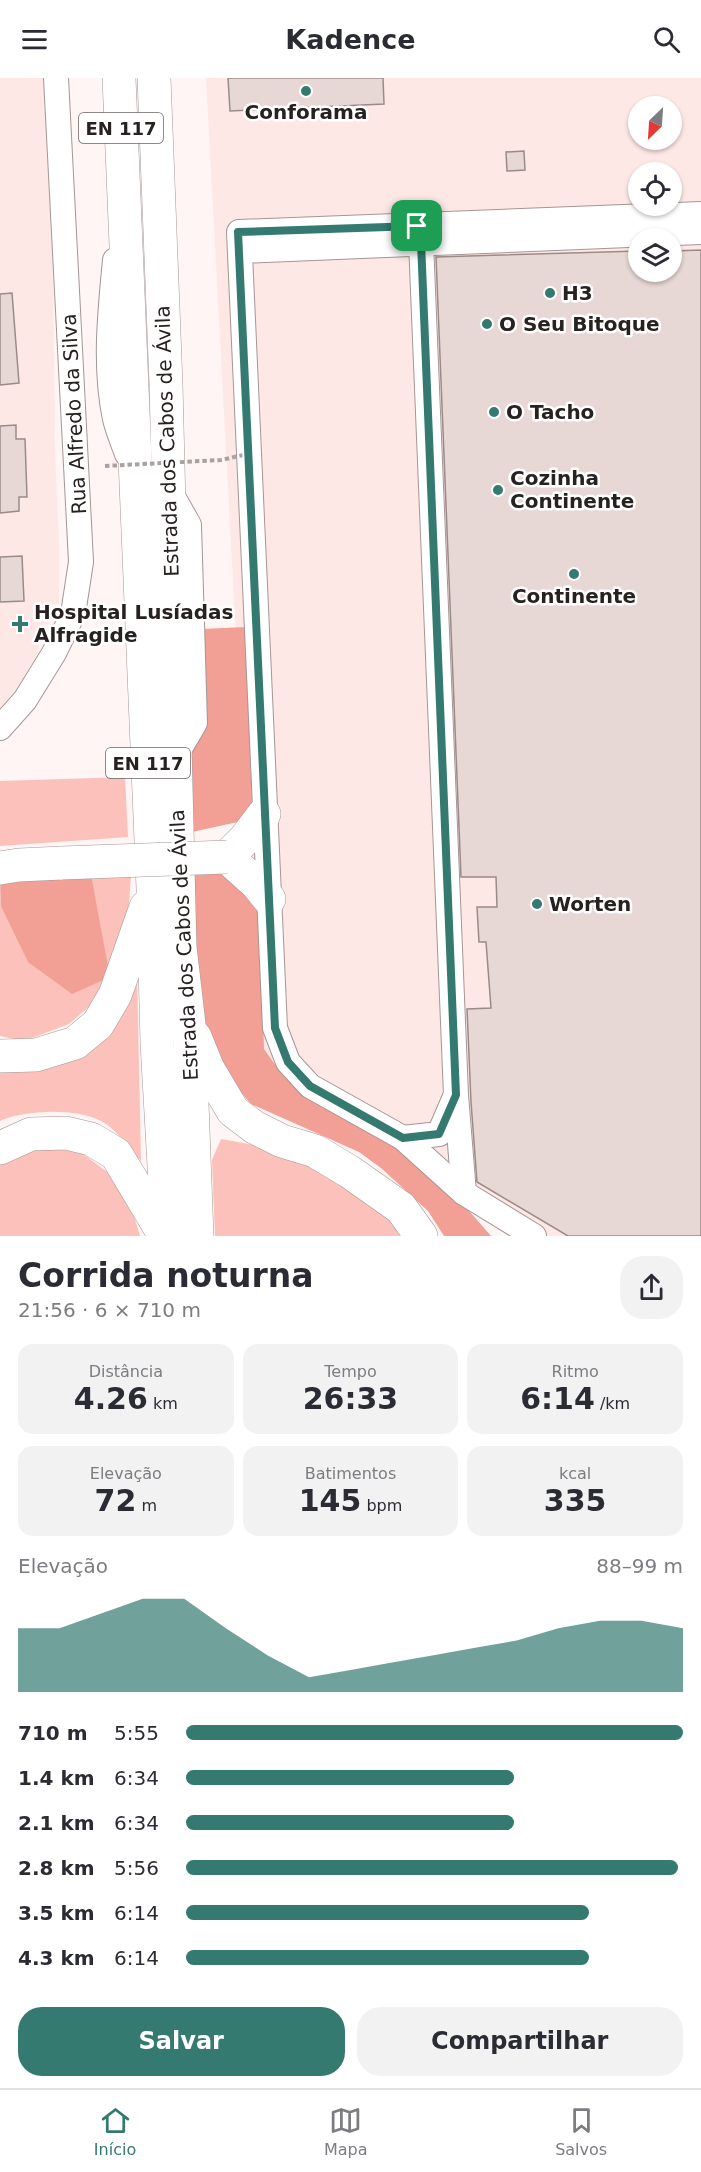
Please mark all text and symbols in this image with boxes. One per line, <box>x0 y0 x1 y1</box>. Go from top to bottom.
icon: menu <box>18 23 51 56</box>
icon: search <box>650 23 683 56</box>
text: Kadence <box>285 24 416 55</box>
marker: Conforama <box>299 84 313 98</box>
north arrow <box>628 96 682 150</box>
map controls <box>628 96 682 282</box>
place label: Conforama <box>245 100 367 124</box>
road number: EN 117 <box>79 113 163 143</box>
button: locate <box>628 162 682 216</box>
pin <box>391 200 442 251</box>
icon: arrive <box>400 209 433 242</box>
button: layers <box>628 228 682 282</box>
place label: H3 <box>562 281 593 305</box>
marker: H3 <box>543 286 557 300</box>
street label: Estrada dos Cabos de Ávila <box>150 305 184 577</box>
place label: O Seu Bitoque <box>499 312 660 336</box>
street label: Rua Alfredo da Silva <box>57 313 91 515</box>
marker: O Seu Bitoque <box>480 317 494 331</box>
place label: O Tacho <box>506 400 594 424</box>
marker: O Tacho <box>487 405 501 419</box>
place label: Cozinha Continente <box>510 466 634 513</box>
marker: Cozinha Continente <box>491 483 505 497</box>
marker: Continente <box>567 567 581 581</box>
place label: Continente <box>512 584 636 608</box>
place label: Hospital Lusíadas Alfragide <box>34 600 233 647</box>
marker: Hospital Lusíadas Alfragide <box>11 615 29 633</box>
road number: EN 117 <box>106 748 190 778</box>
street label: Estrada dos Cabos de Ávila <box>165 809 203 1081</box>
place label: Worten <box>549 892 631 916</box>
marker: Worten <box>530 897 544 911</box>
text: Corrida noturna <box>18 1256 314 1295</box>
button: share <box>620 1256 683 1319</box>
text: 21:56 · 6 × 710 m <box>18 1298 201 1322</box>
text: Distância <box>89 1362 163 1381</box>
text: Tempo <box>324 1362 377 1381</box>
text: Ritmo <box>552 1362 599 1381</box>
text: 4.26 <box>74 1381 148 1416</box>
text: 26:33 <box>303 1381 398 1416</box>
text: 6:14 <box>520 1381 595 1416</box>
text: km <box>148 1394 178 1413</box>
text: /km <box>595 1394 630 1413</box>
text: Elevação <box>90 1464 162 1483</box>
text: Batimentos <box>305 1464 396 1483</box>
text: kcal <box>559 1464 591 1483</box>
text: 72 <box>95 1483 136 1518</box>
text: 145 <box>299 1483 361 1518</box>
text: 335 <box>544 1483 606 1518</box>
text: m <box>136 1496 157 1515</box>
text: bpm <box>361 1496 402 1515</box>
text: Elevação <box>18 1554 108 1578</box>
text: 88–99 m <box>596 1554 683 1578</box>
text: 710 m <box>18 1721 88 1745</box>
text: 5:55 <box>114 1721 159 1745</box>
text: 1.4 km <box>18 1766 95 1790</box>
text: 6:34 <box>114 1766 159 1790</box>
text: 2.1 km <box>18 1811 95 1835</box>
text: 6:34 <box>114 1811 159 1835</box>
text: 2.8 km <box>18 1856 95 1880</box>
text: 5:56 <box>114 1856 159 1880</box>
text: 3.5 km <box>18 1901 95 1925</box>
text: 6:14 <box>114 1901 159 1925</box>
text: 4.3 km <box>18 1946 95 1970</box>
text: 6:14 <box>114 1946 159 1970</box>
button: Salvar <box>18 2007 345 2076</box>
button: Compartilhar <box>357 2007 683 2076</box>
tab: Início <box>94 2104 136 2159</box>
tab: Mapa <box>324 2104 367 2159</box>
tab: Salvos <box>555 2104 607 2159</box>

